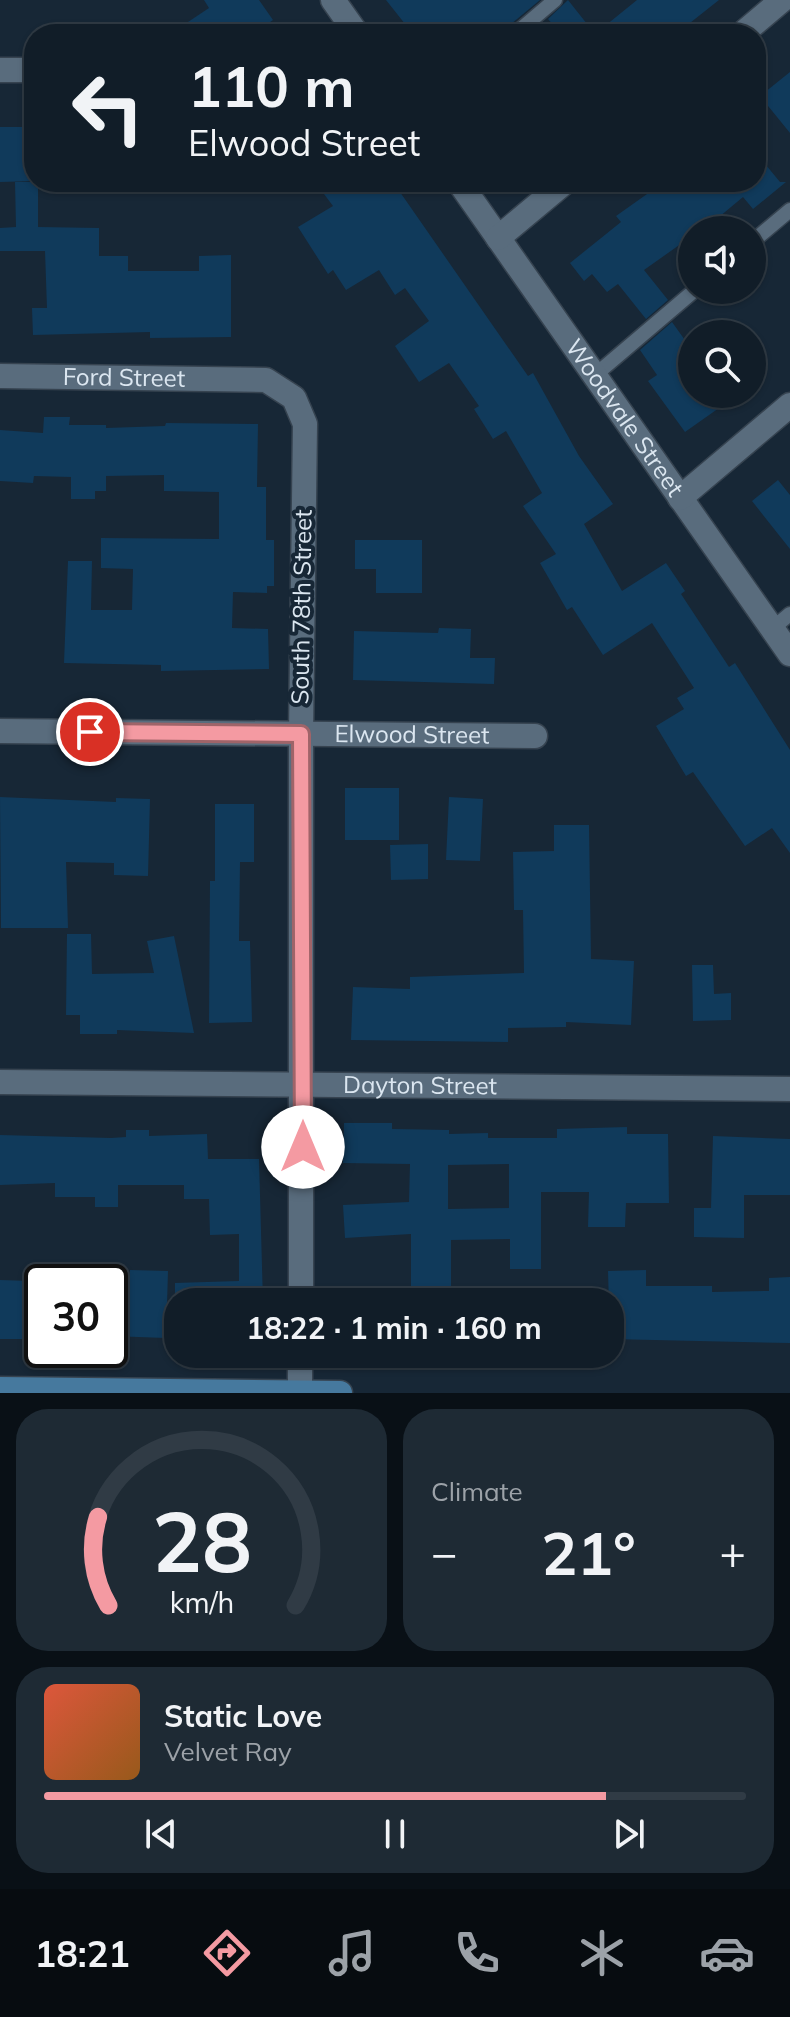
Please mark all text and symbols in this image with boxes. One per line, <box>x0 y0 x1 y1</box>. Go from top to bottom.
text: 110 m <box>188 51 355 121</box>
icon: left <box>56 56 160 160</box>
text: Elwood Street <box>188 120 420 165</box>
map controls <box>678 216 766 408</box>
button: sound <box>678 216 766 304</box>
button: search <box>678 320 766 408</box>
street label: Woodvale Street <box>560 333 691 502</box>
street label: Ford Street <box>63 361 185 393</box>
street label: South 78th Street <box>284 509 318 705</box>
pin <box>56 698 124 766</box>
icon: arrive <box>68 710 112 754</box>
street label: Elwood Street <box>334 718 490 750</box>
street label: Dayton Street <box>343 1069 497 1100</box>
position arrow <box>261 1105 345 1189</box>
speed limit sign: 30 <box>24 1264 128 1368</box>
text: 18:22 · 1 min · 160 m <box>246 1309 542 1347</box>
text: Climate <box>431 1475 523 1508</box>
text: 28 <box>152 1488 251 1593</box>
text: 21° <box>541 1515 636 1590</box>
text: − <box>431 1525 457 1580</box>
text: + <box>720 1525 746 1580</box>
text: km/h <box>169 1584 234 1620</box>
text: Static Love <box>164 1697 322 1735</box>
text: Velvet Ray <box>164 1735 292 1768</box>
icon: previous <box>139 1812 183 1856</box>
icon: pause <box>373 1812 417 1856</box>
icon: next <box>607 1812 651 1856</box>
icon: directions <box>199 1925 255 1981</box>
icon: music <box>324 1925 380 1981</box>
icon: phone <box>449 1925 505 1981</box>
icon: climate <box>574 1925 630 1981</box>
icon: car <box>699 1925 755 1981</box>
text: 18:21 <box>35 1931 130 1976</box>

